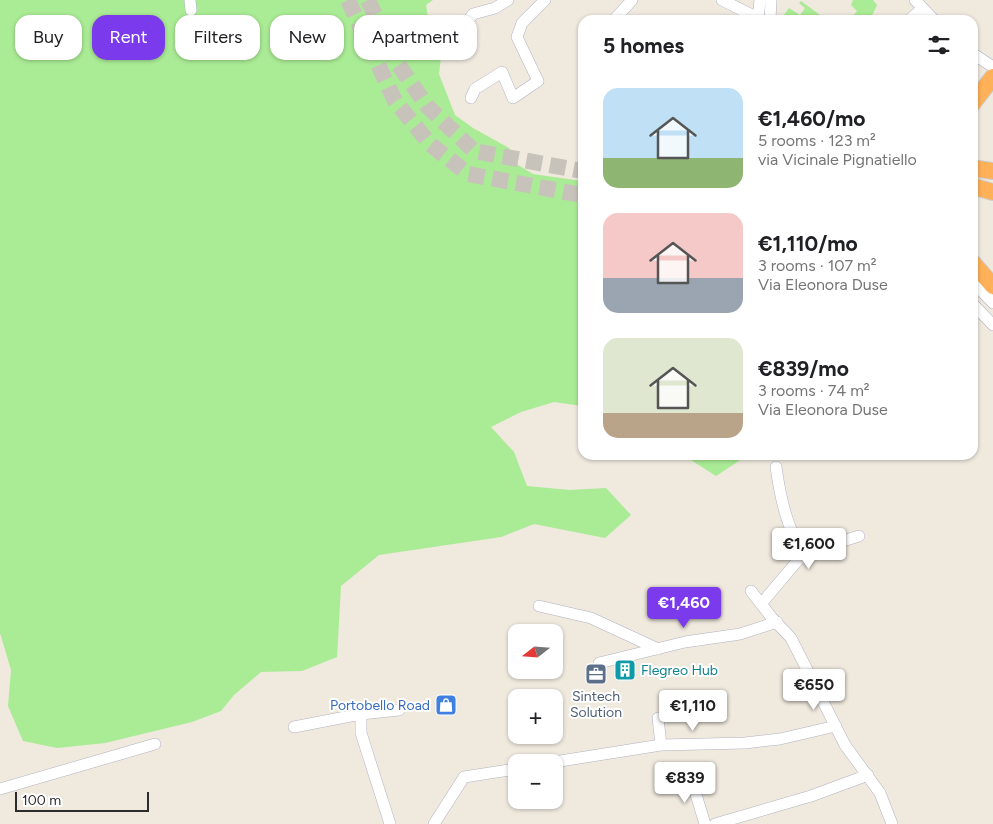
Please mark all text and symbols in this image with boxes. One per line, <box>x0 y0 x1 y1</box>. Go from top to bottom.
chip: Buy <box>15 15 82 60</box>
chip: Rent <box>92 15 165 60</box>
chip: Filters <box>175 15 260 60</box>
chip: New <box>270 15 344 60</box>
chip: Apartment <box>354 15 477 60</box>
icon: filters <box>925 31 953 59</box>
text: 5 homes <box>603 33 684 58</box>
text: €1,460/mo <box>758 106 866 131</box>
icon: home <box>643 108 703 168</box>
text: 5 rooms · 123 m² <box>758 131 876 150</box>
text: via Vicinale Pignatiello <box>758 150 917 169</box>
text: €1,110/mo <box>758 231 858 256</box>
icon: home <box>643 233 703 293</box>
text: 3 rooms · 107 m² <box>758 256 876 275</box>
text: Via Eleonora Duse <box>758 275 888 294</box>
text: €839/mo <box>758 356 849 381</box>
icon: home <box>643 358 703 418</box>
text: 3 rooms · 74 m² <box>758 381 870 400</box>
text: Via Eleonora Duse <box>758 400 888 419</box>
pin: €1,600 <box>768 528 850 570</box>
text: €1,600 <box>783 534 835 553</box>
pin: €1,460 <box>643 586 725 629</box>
text: €1,460 <box>658 593 710 612</box>
north arrow <box>508 624 562 679</box>
map controls <box>508 624 563 809</box>
building icon: Flegreo Hub <box>613 658 637 682</box>
office icon: Sintech Solution <box>584 662 608 686</box>
place label: Flegreo Hub <box>641 662 718 679</box>
pin: €650 <box>784 668 844 711</box>
text: €650 <box>794 675 834 694</box>
place label: Sintech Solution <box>570 688 622 721</box>
button: + <box>508 689 563 744</box>
pin: €1,110 <box>652 690 734 732</box>
shop icon: Portobello Road <box>434 693 458 717</box>
text: €1,110 <box>670 696 716 715</box>
place label: Portobello Road <box>330 697 430 714</box>
button: − <box>508 754 563 809</box>
pin: €839 <box>655 762 715 804</box>
text: €839 <box>665 768 705 787</box>
scale bar <box>15 789 149 812</box>
text: 100 m <box>22 792 61 809</box>

